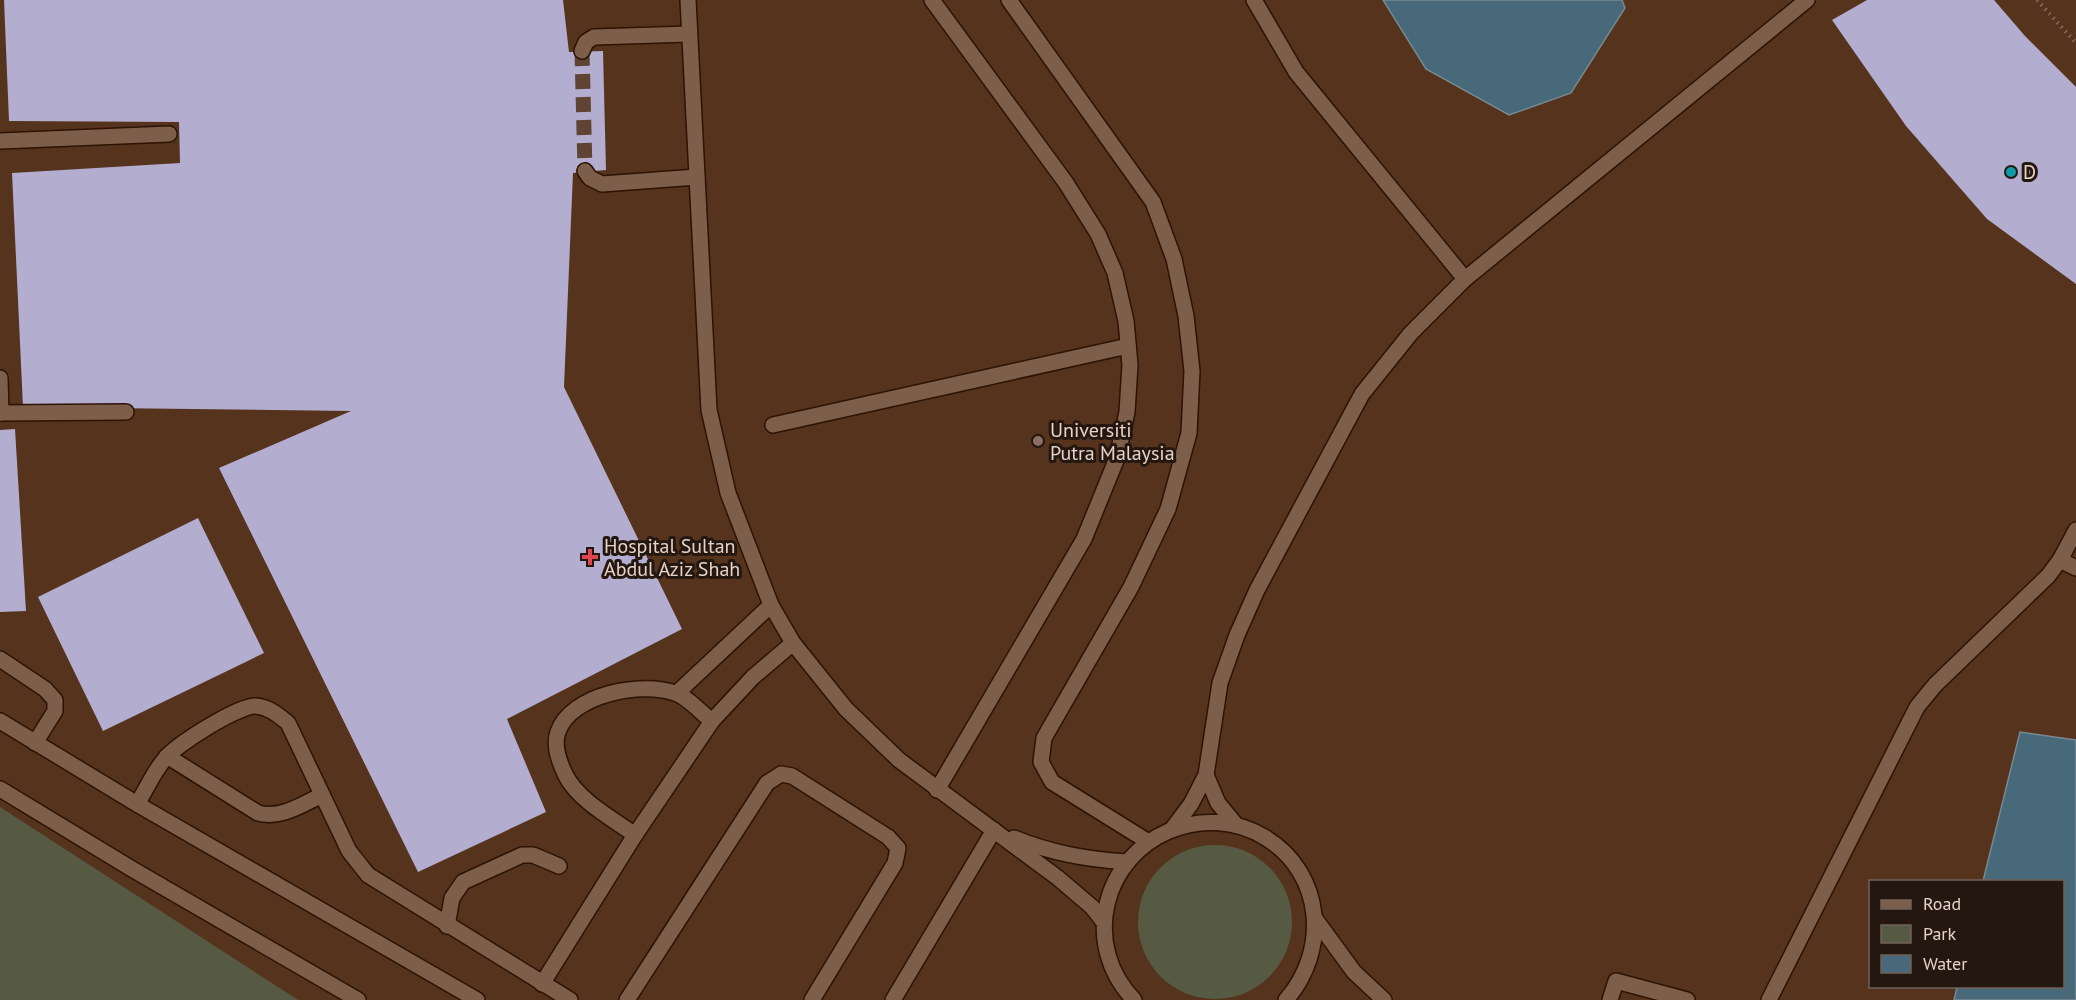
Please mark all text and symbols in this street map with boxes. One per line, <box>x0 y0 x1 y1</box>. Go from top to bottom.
place label: D <box>2023 159 2036 185</box>
marker: D <box>2004 165 2018 179</box>
place label: Universiti Putra Malaysia <box>1050 417 1175 466</box>
marker: Universiti Putra Malaysia <box>1031 434 1045 448</box>
place label: Hospital Sultan Abdul Aziz Shah <box>604 533 740 582</box>
marker: Hospital Sultan Abdul Aziz Shah <box>581 548 599 566</box>
legend <box>1869 880 2064 988</box>
text: Road <box>1923 892 1961 915</box>
text: Park <box>1923 922 1956 945</box>
text: Water <box>1923 952 1967 975</box>

